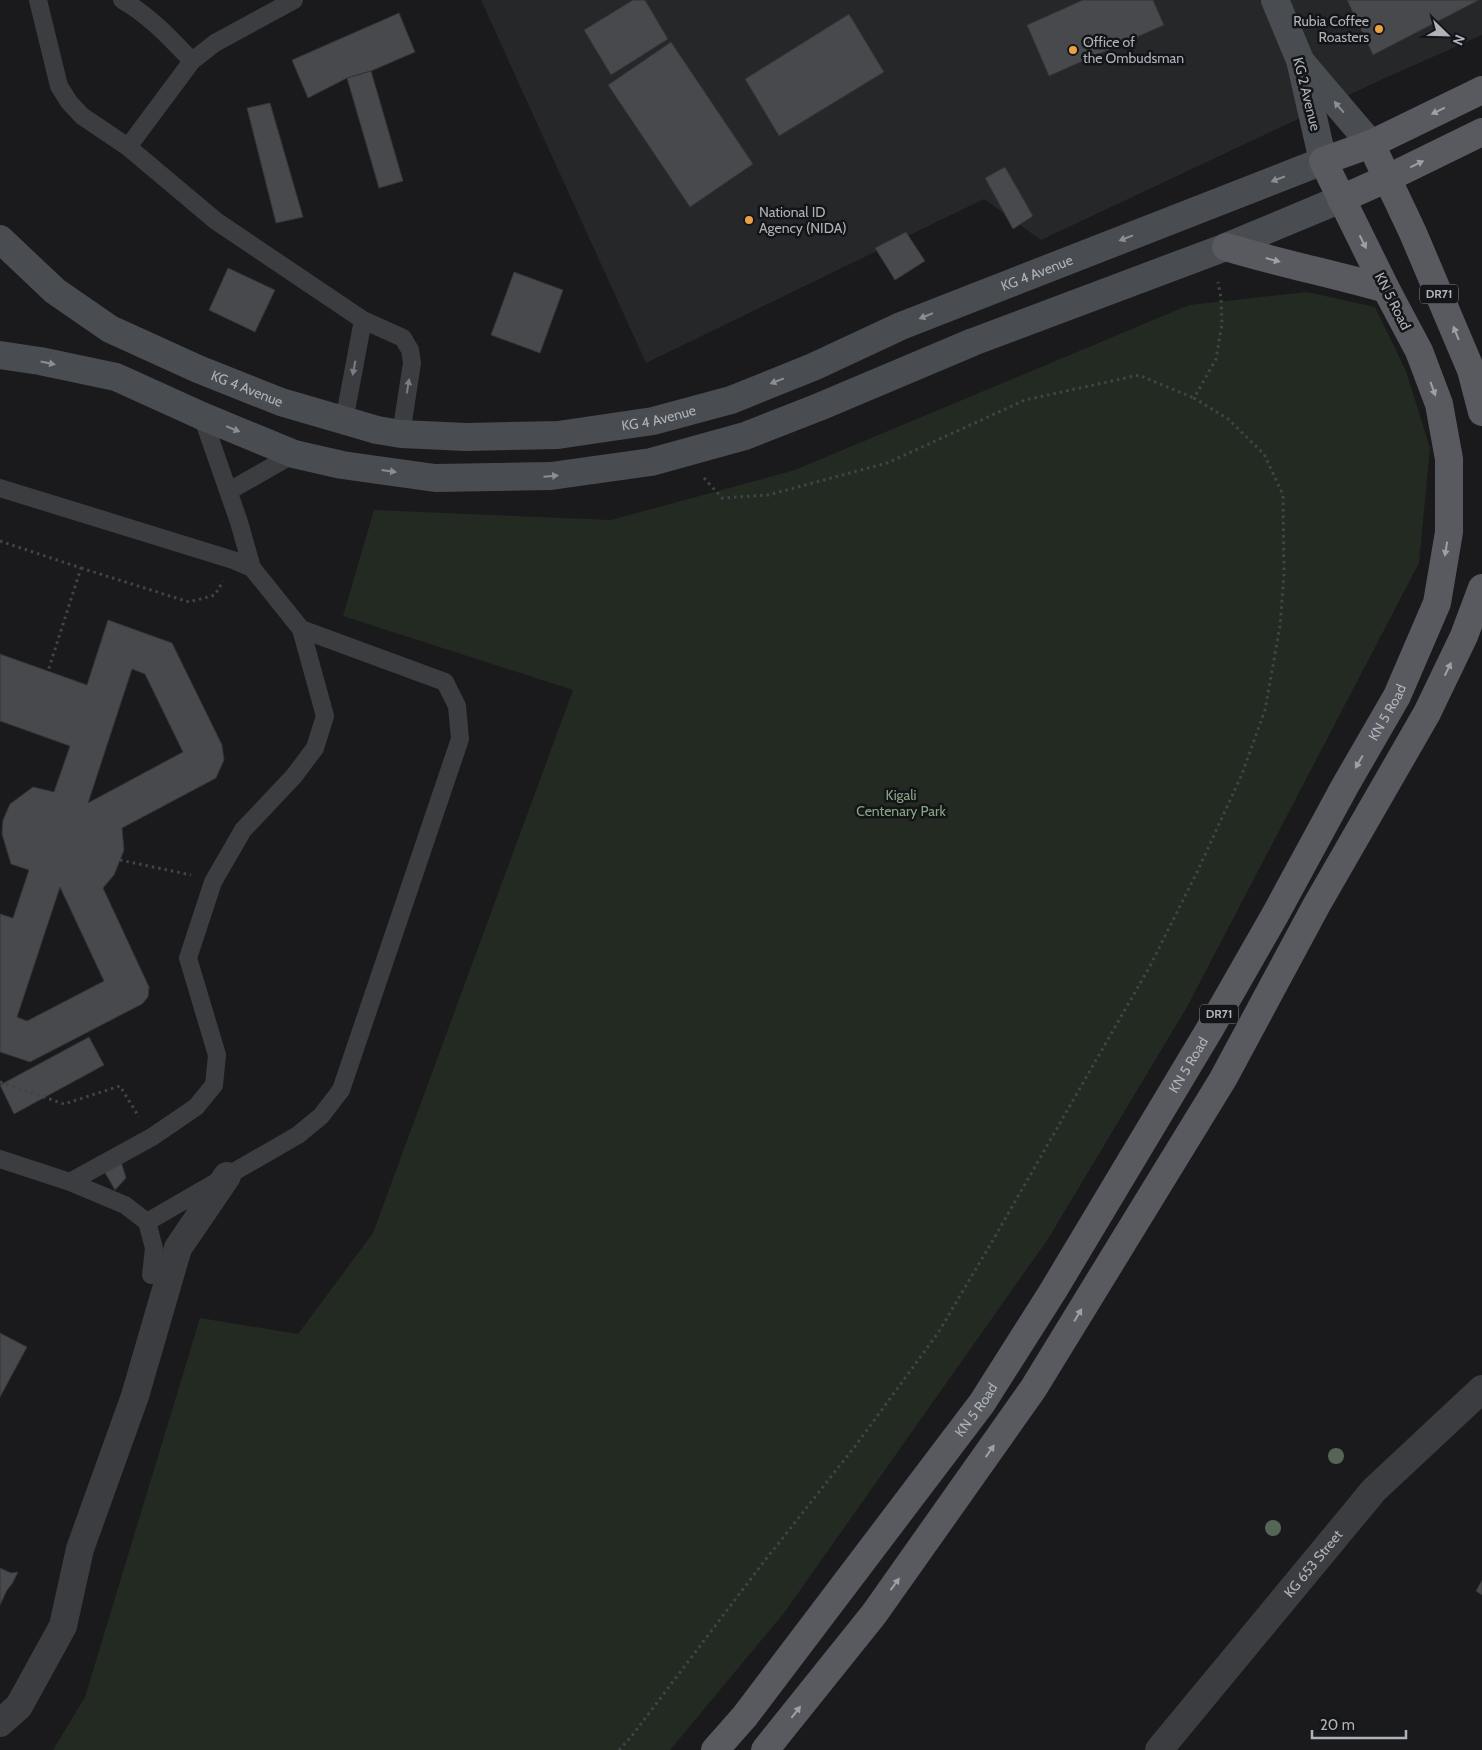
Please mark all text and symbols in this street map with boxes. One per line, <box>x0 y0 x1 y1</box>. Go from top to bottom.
north arrow <box>1422 10 1472 60</box>
place label: Rubia Coffee Roasters <box>1293 12 1369 46</box>
marker: Rubia Coffee Roasters <box>1373 23 1385 35</box>
text: N <box>1449 32 1469 48</box>
place label: Office of the Ombudsman <box>1083 33 1184 67</box>
marker: Office of the Ombudsman <box>1067 44 1079 56</box>
street label: KG 2 Avenue <box>1289 55 1325 133</box>
one-way arrow <box>1334 100 1345 113</box>
one-way arrow <box>1431 107 1445 115</box>
one-way arrow <box>1410 160 1425 168</box>
one-way arrow <box>1270 175 1285 183</box>
place label: National ID Agency (NIDA) <box>759 203 847 237</box>
marker: National ID Agency (NIDA) <box>743 214 755 226</box>
one-way arrow <box>1119 234 1133 242</box>
one-way arrow <box>1359 235 1367 250</box>
street label: KG 4 Avenue <box>998 251 1075 295</box>
one-way arrow <box>1265 257 1280 265</box>
street label: KN 5 Road <box>1371 269 1415 333</box>
road number: DR71 <box>1420 284 1458 304</box>
one-way arrow <box>918 312 933 320</box>
one-way arrow <box>1452 325 1460 340</box>
one-way arrow <box>41 359 57 367</box>
one-way arrow <box>350 361 358 376</box>
street label: KG 4 Avenue <box>209 366 286 411</box>
one-way arrow <box>404 378 412 394</box>
one-way arrow <box>770 378 785 386</box>
one-way arrow <box>1429 382 1437 397</box>
street label: KG 4 Avenue <box>620 401 698 435</box>
one-way arrow <box>226 425 240 433</box>
one-way arrow <box>381 468 397 476</box>
one-way arrow <box>543 471 559 479</box>
one-way arrow <box>1442 542 1450 558</box>
one-way arrow <box>1444 662 1452 676</box>
street label: KN 5 Road <box>1364 681 1410 744</box>
one-way arrow <box>1354 756 1363 769</box>
park label: Kigali Centenary Park <box>856 786 947 820</box>
road number: DR71 <box>1200 1004 1238 1024</box>
street label: KN 5 Road <box>1165 1034 1212 1096</box>
one-way arrow <box>1074 1309 1083 1322</box>
street label: KN 5 Road <box>951 1380 1001 1440</box>
one-way arrow <box>985 1444 995 1458</box>
street label: KG 653 Street <box>1280 1526 1347 1601</box>
one-way arrow <box>890 1577 900 1590</box>
one-way arrow <box>790 1706 801 1719</box>
scale bar <box>1312 1708 1406 1740</box>
text: 20 m <box>1320 1716 1355 1734</box>

